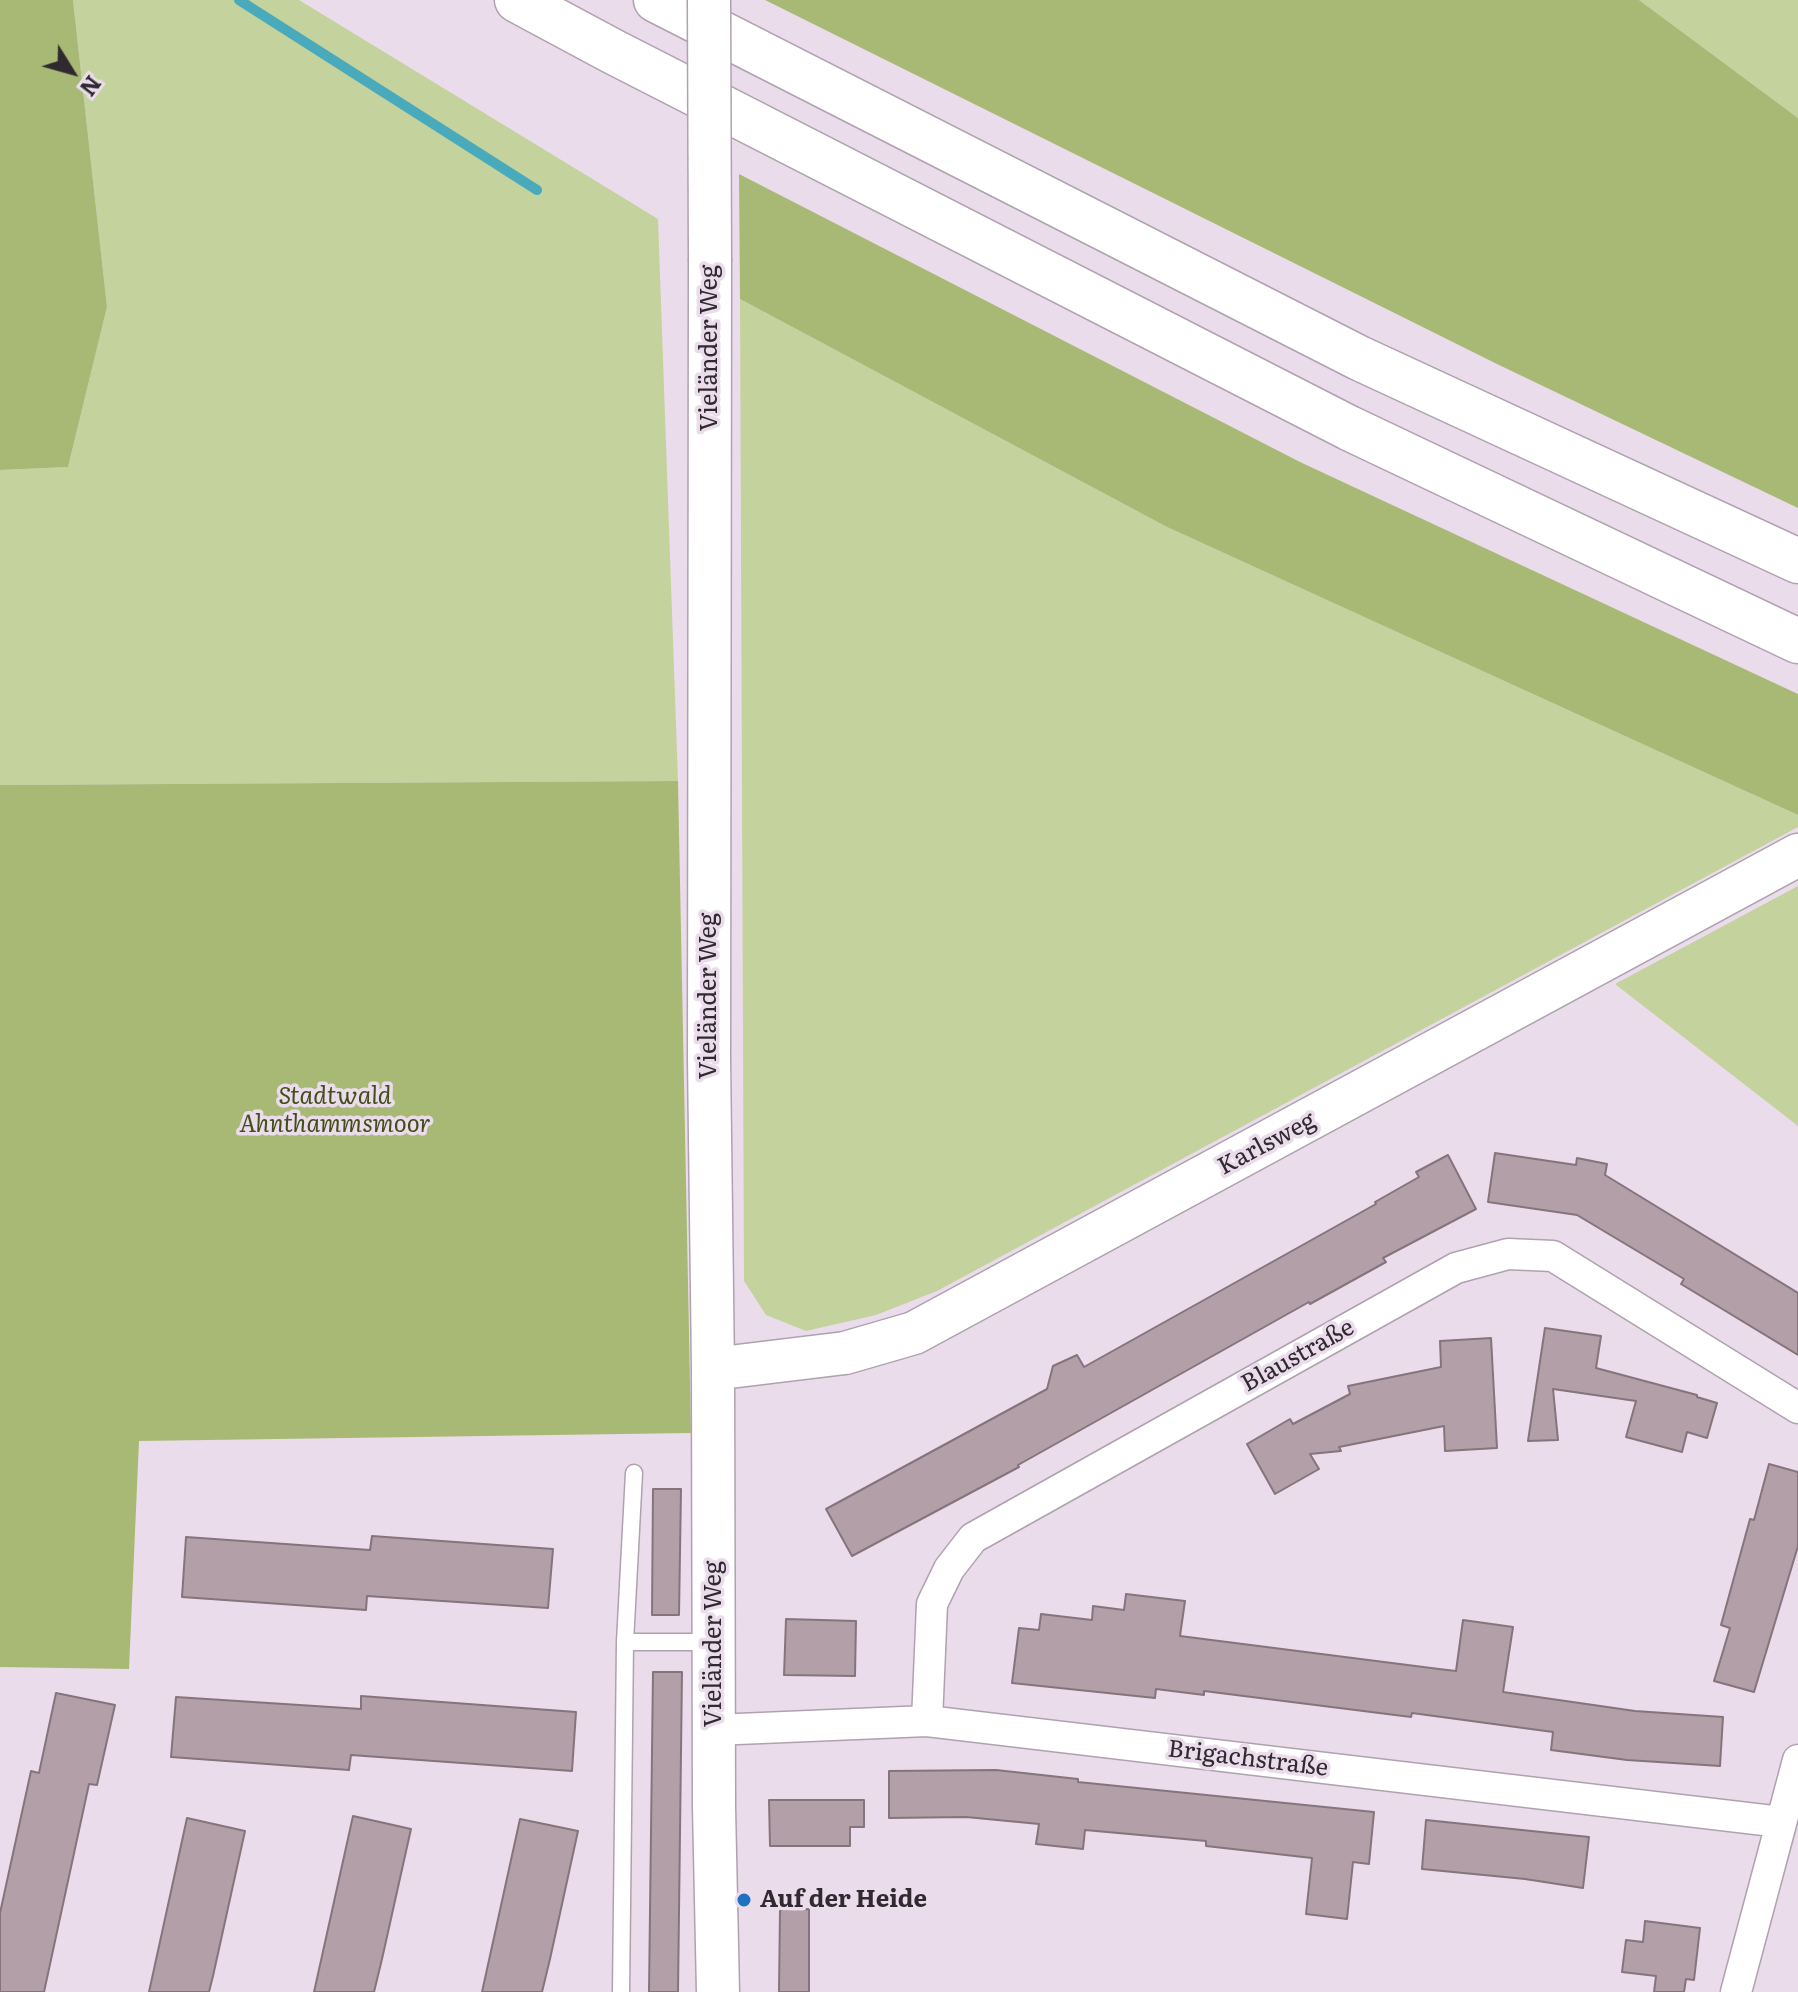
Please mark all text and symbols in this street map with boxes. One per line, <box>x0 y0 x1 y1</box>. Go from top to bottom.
north arrow <box>32 32 112 112</box>
text: N <box>73 69 110 104</box>
street label: Vieländer Weg <box>696 265 724 431</box>
street label: Vieländer Weg <box>695 913 723 1079</box>
park label: Stadtwald Ahnthammsmoor <box>239 1083 431 1139</box>
street label: Karlsweg <box>1213 1106 1321 1182</box>
street label: Blaustraße <box>1237 1313 1359 1399</box>
street label: Vieländer Weg <box>700 1561 728 1727</box>
street label: Brigachstraße <box>1166 1735 1330 1783</box>
place label: Auf der Heide <box>760 1886 927 1914</box>
marker: Auf der Heide <box>735 1891 753 1909</box>

